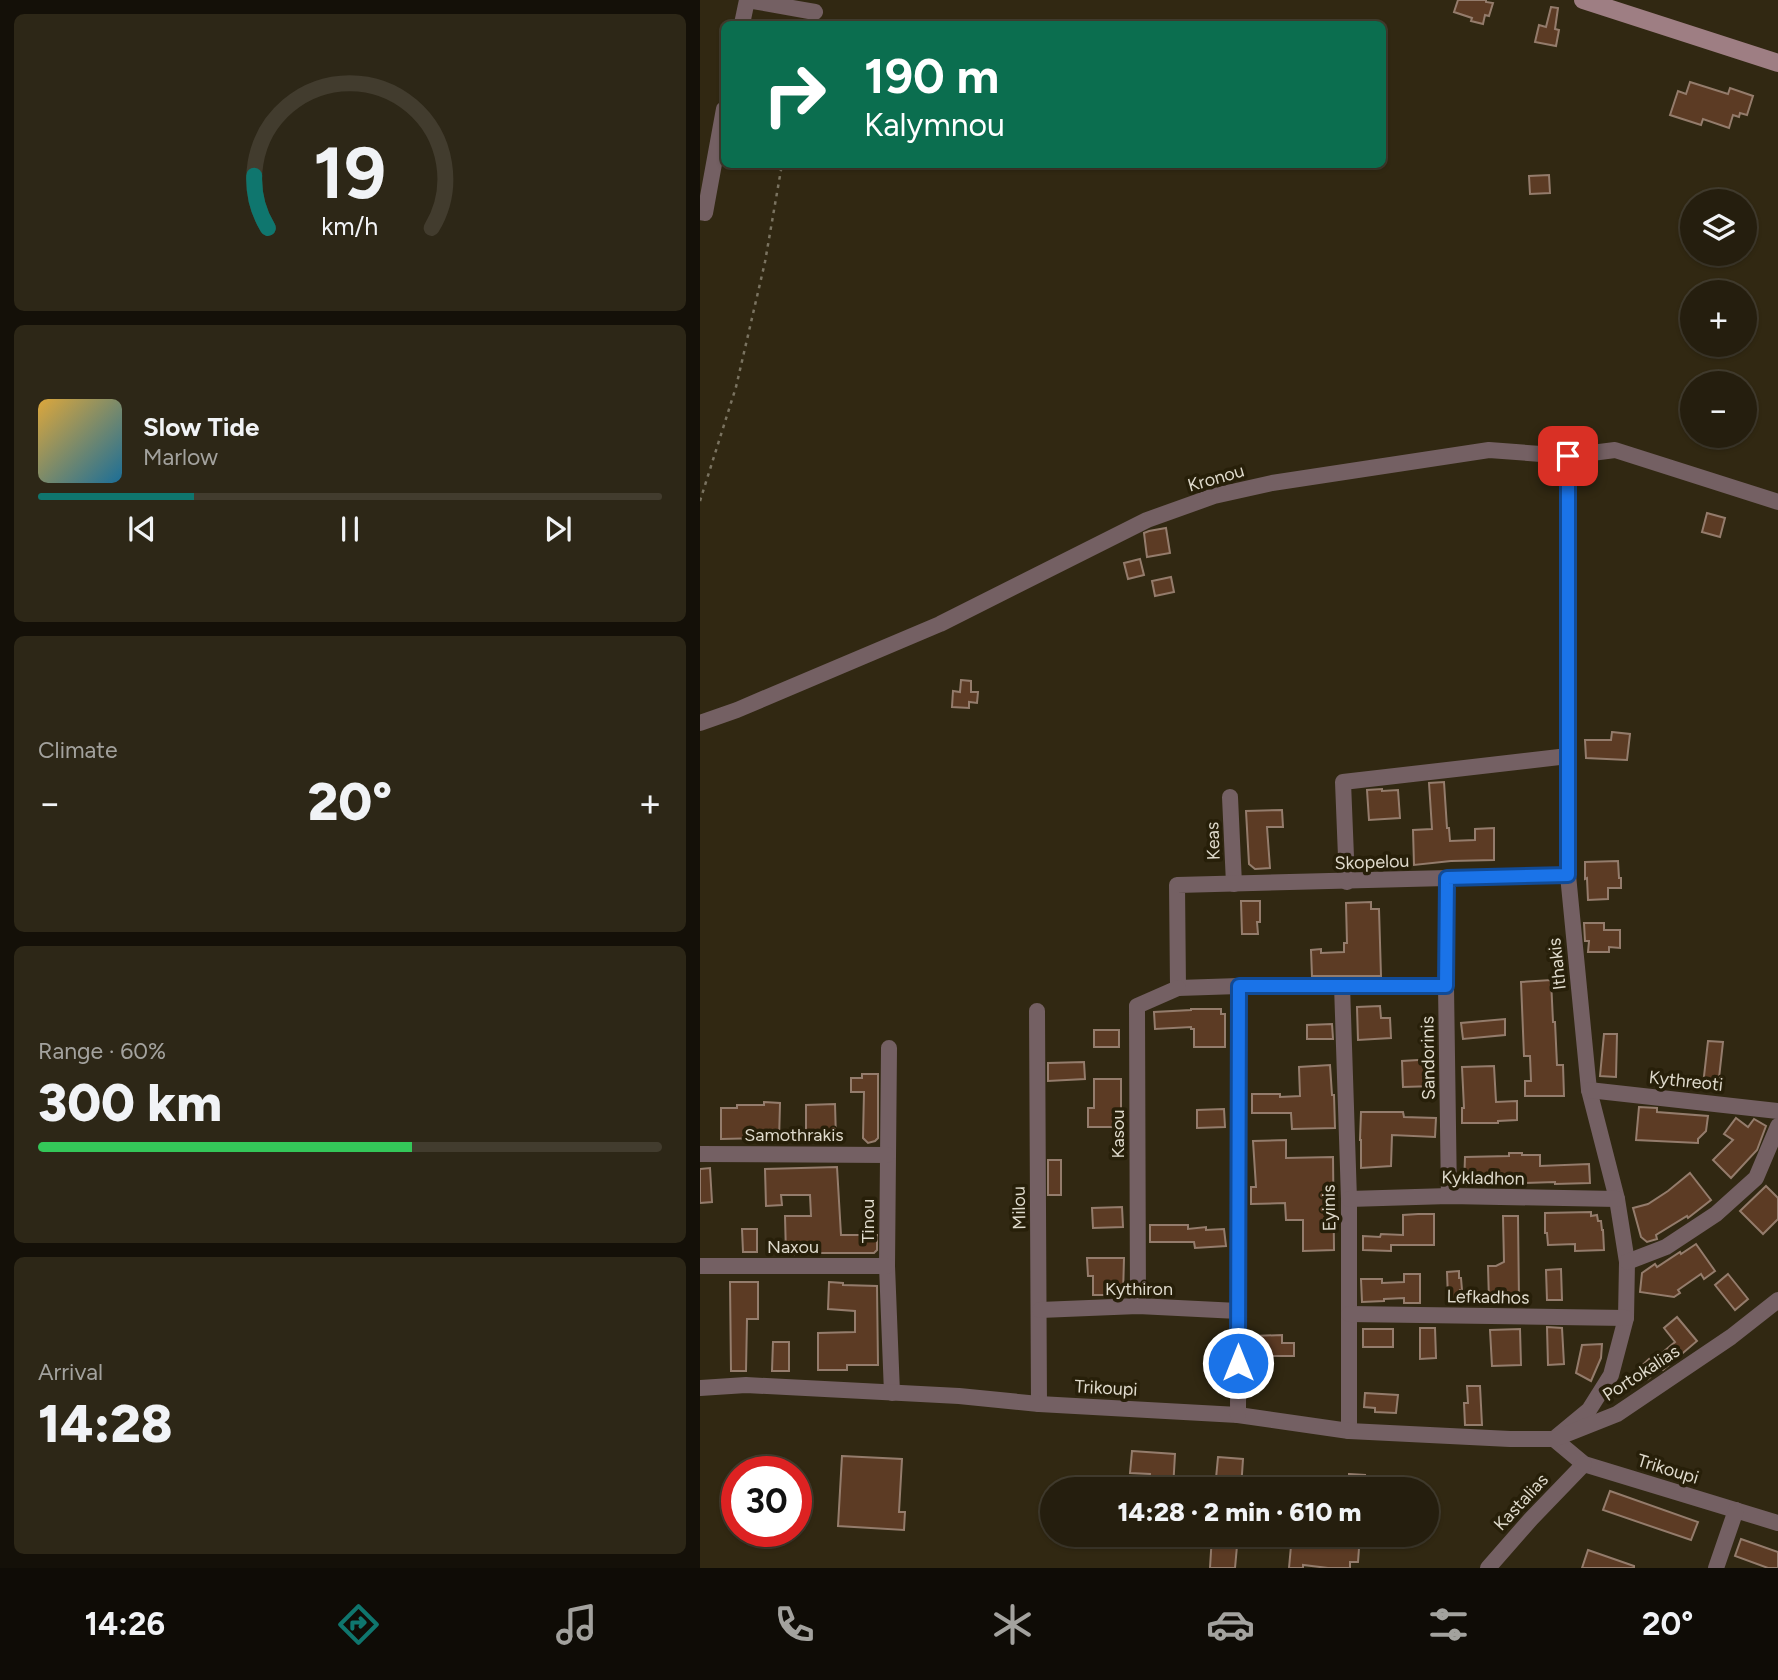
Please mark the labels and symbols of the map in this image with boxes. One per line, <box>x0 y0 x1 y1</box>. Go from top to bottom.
pin <box>1538 426 1598 486</box>
street label: Kronou <box>1185 459 1247 497</box>
street label: Keas <box>1201 822 1225 860</box>
street label: Skopelou <box>1334 850 1410 874</box>
street label: Ithakis <box>1543 937 1571 991</box>
street label: Sandorinis <box>1416 1016 1440 1100</box>
street label: Kythreoti <box>1648 1066 1724 1096</box>
street label: Kasou <box>1107 1110 1129 1158</box>
street label: Samothrakis <box>744 1124 844 1146</box>
street label: Kykladhon <box>1441 1166 1525 1190</box>
street label: Eyinis <box>1318 1184 1340 1232</box>
street label: Milou <box>1008 1186 1030 1230</box>
street label: Tinou <box>857 1199 879 1243</box>
street label: Naxou <box>767 1236 819 1258</box>
street label: Kythiron <box>1105 1278 1173 1300</box>
street label: Lefkadhos <box>1446 1285 1530 1309</box>
position arrow <box>1201 1326 1275 1400</box>
street label: Portokalias <box>1598 1340 1684 1406</box>
street label: Trikoupi <box>1074 1375 1138 1401</box>
street label: Trikoupi <box>1635 1449 1701 1489</box>
speed limit sign: 30 <box>721 1456 812 1547</box>
street label: Kastalias <box>1489 1469 1553 1535</box>

